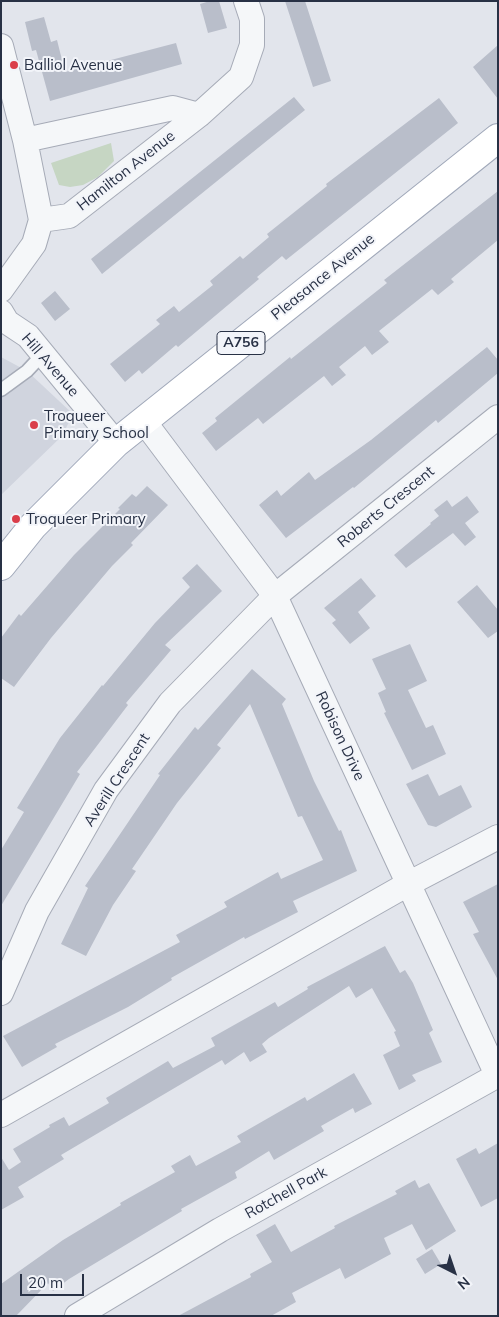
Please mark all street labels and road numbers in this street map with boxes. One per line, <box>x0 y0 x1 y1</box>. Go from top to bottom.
street label: Hamilton Avenue <box>73 127 179 215</box>
street label: Pleasance Avenue <box>268 230 378 324</box>
street label: Hill Avenue <box>18 330 82 400</box>
road number: A756 <box>217 332 265 354</box>
street label: Roberts Crescent <box>334 463 438 551</box>
street label: Robison Drive <box>311 689 369 783</box>
street label: Averill Crescent <box>80 730 154 830</box>
street label: Rotchell Park <box>242 1163 330 1223</box>

